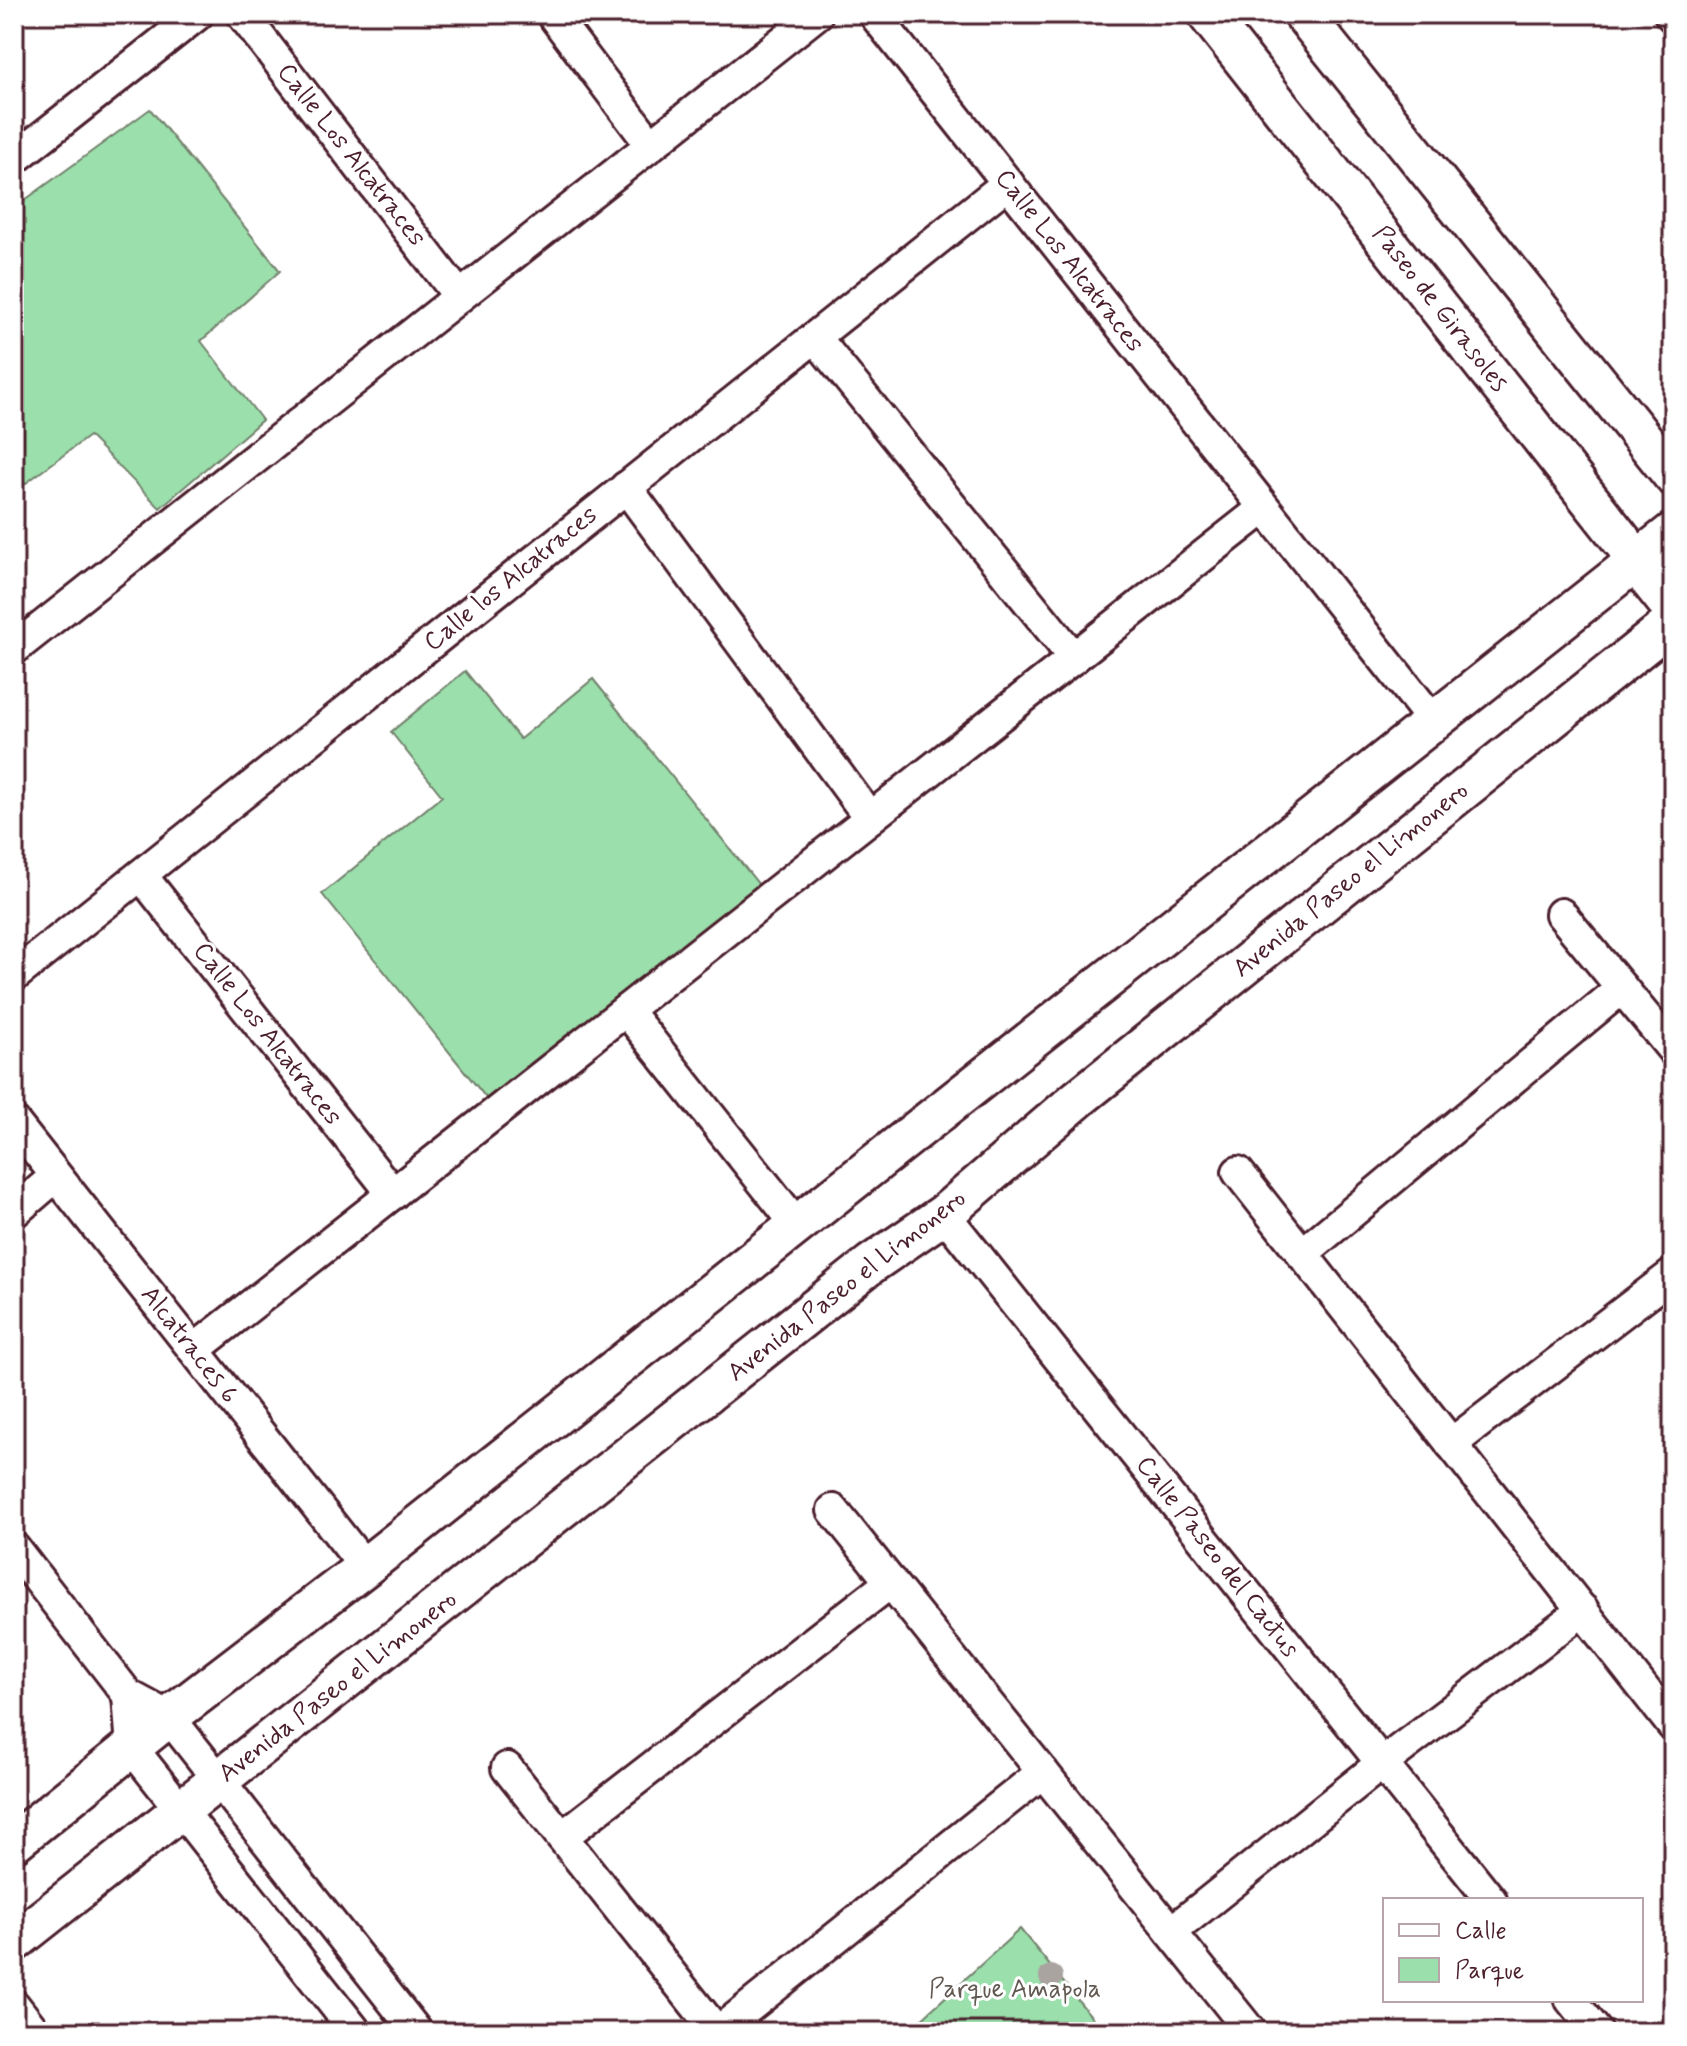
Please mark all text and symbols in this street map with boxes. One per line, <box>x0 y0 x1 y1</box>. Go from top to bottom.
street label: Calle Los Alcatraces <box>269 56 433 254</box>
street label: Calle Los Alcatraces <box>987 162 1151 360</box>
street label: Paseo de Girasoles <box>1364 219 1516 399</box>
street label: Calle los Alcatraces <box>417 498 605 660</box>
street label: Avenida Paseo el Limonero <box>1226 774 1476 986</box>
street label: Calle Los Alcatraces <box>185 935 349 1133</box>
street label: Avenida Paseo el Limonero <box>721 1182 973 1390</box>
street label: Alcatraces 6 <box>132 1279 246 1411</box>
street label: Calle Paseo del Cactus <box>1128 1449 1306 1665</box>
street label: Avenida Paseo el Limonero <box>212 1583 464 1791</box>
legend <box>1383 1898 1643 2002</box>
text: Calle <box>1455 1916 1507 1947</box>
text: Parque <box>1455 1956 1524 1987</box>
park label: Parque Amapola <box>929 1973 1101 2007</box>

